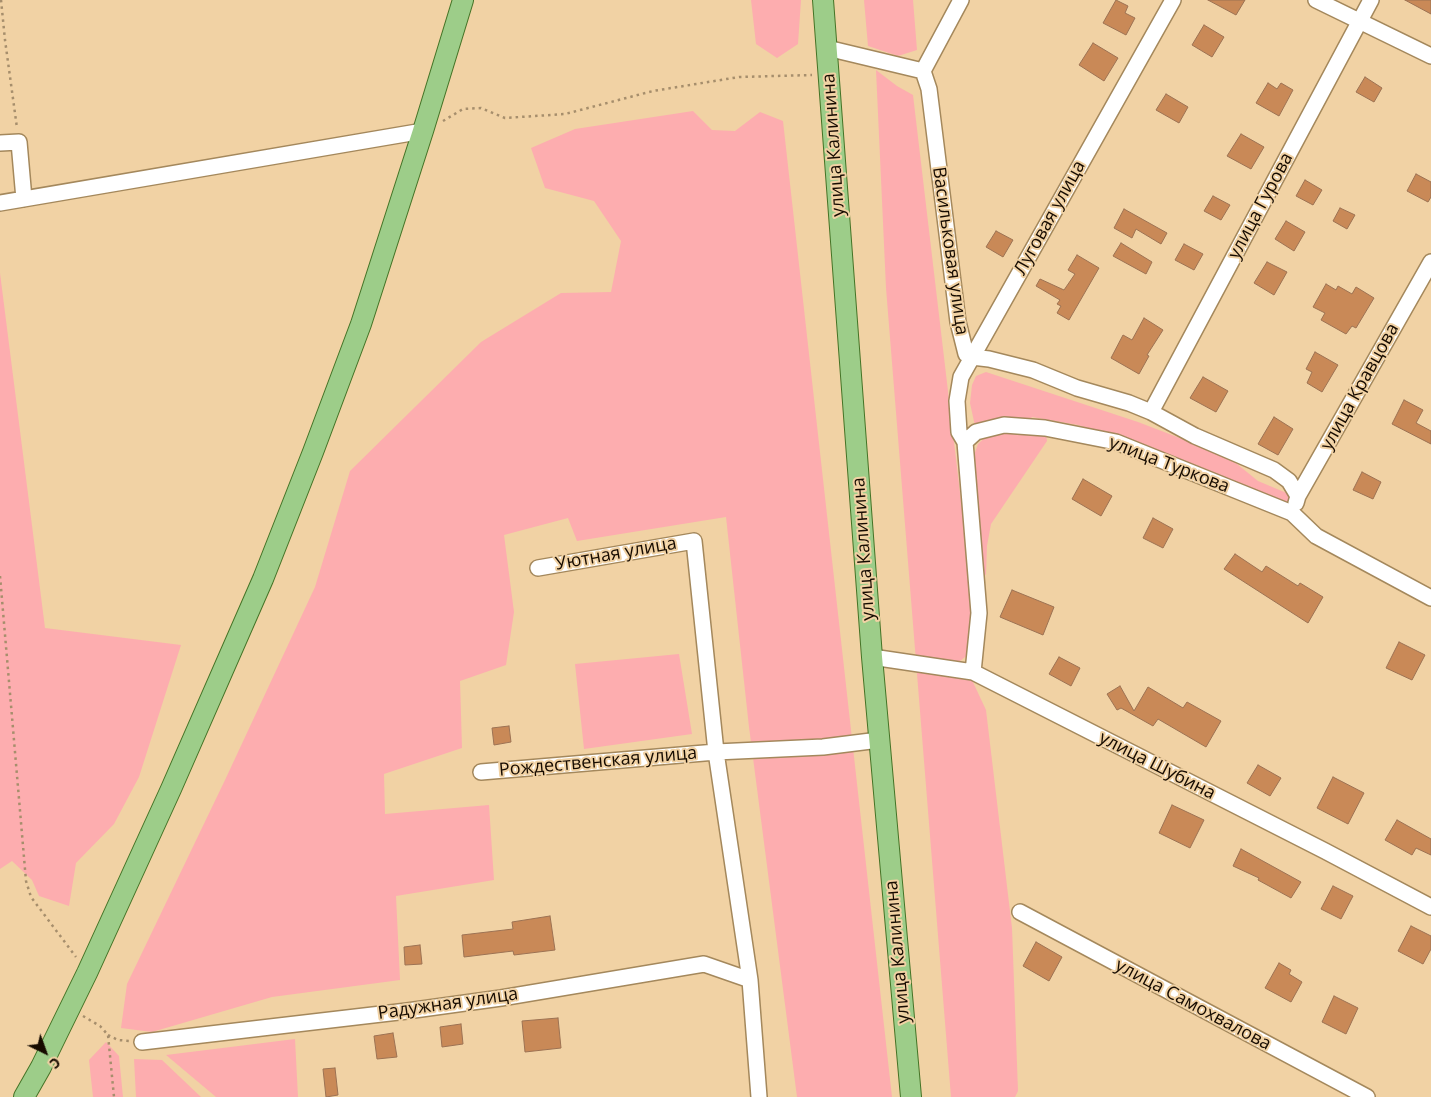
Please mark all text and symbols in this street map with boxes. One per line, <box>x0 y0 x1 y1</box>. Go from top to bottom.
street label: улица Калинина <box>818 73 850 217</box>
street label: улица Гурова <box>1224 149 1298 263</box>
street label: Луговая улица <box>1010 157 1090 279</box>
street label: Васильковая улица <box>927 165 973 337</box>
street label: улица Кравцова <box>1316 320 1404 454</box>
street label: улица Туркова <box>1106 432 1232 498</box>
street label: улица Калинина <box>848 477 880 621</box>
street label: Уютная улица <box>554 533 678 575</box>
street label: улица Шубина <box>1095 727 1219 805</box>
street label: Рождественская улица <box>498 743 698 781</box>
street label: улица Калинина <box>881 880 915 1024</box>
street label: улица Самохвалова <box>1111 955 1275 1055</box>
street label: Радужная улица <box>376 983 520 1025</box>
north arrow <box>20 1027 70 1077</box>
text: С <box>46 1053 65 1074</box>

